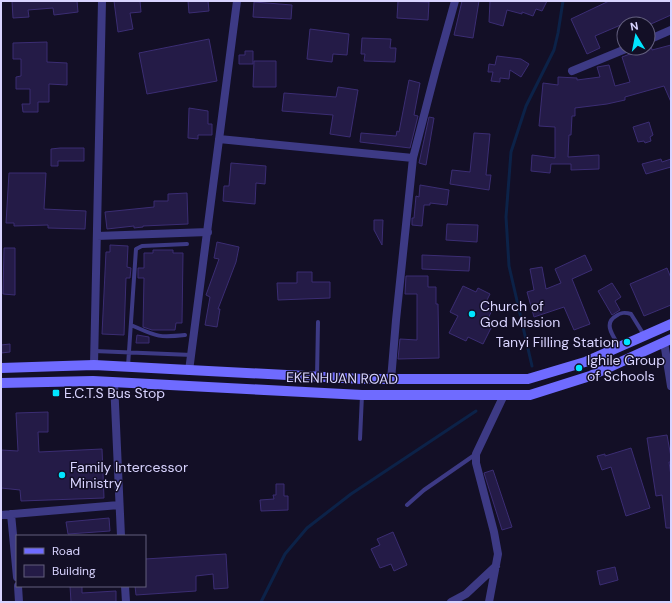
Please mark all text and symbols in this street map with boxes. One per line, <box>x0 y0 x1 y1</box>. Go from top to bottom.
north arrow <box>616 16 656 56</box>
text: N <box>629 19 639 34</box>
place label: Church of God Mission <box>480 297 560 331</box>
marker: Church of God Mission <box>467 309 477 319</box>
place label: Tanyi Filling Station <box>496 333 619 351</box>
marker: Tanyi Filling Station <box>622 337 632 347</box>
place label: Ighile Group of Schools <box>587 351 665 385</box>
marker: Ighile Group of Schools <box>574 363 584 373</box>
street label: EKENHUAN ROAD <box>286 368 398 388</box>
place label: E.C.T.S Bus Stop <box>64 384 165 402</box>
marker: E.C.T.S Bus Stop <box>51 388 61 398</box>
place label: Family Intercessor Ministry <box>70 458 188 492</box>
marker: Family Intercessor Ministry <box>57 470 67 480</box>
legend <box>16 535 146 587</box>
text: Road <box>52 543 80 559</box>
text: Building <box>52 563 96 579</box>

